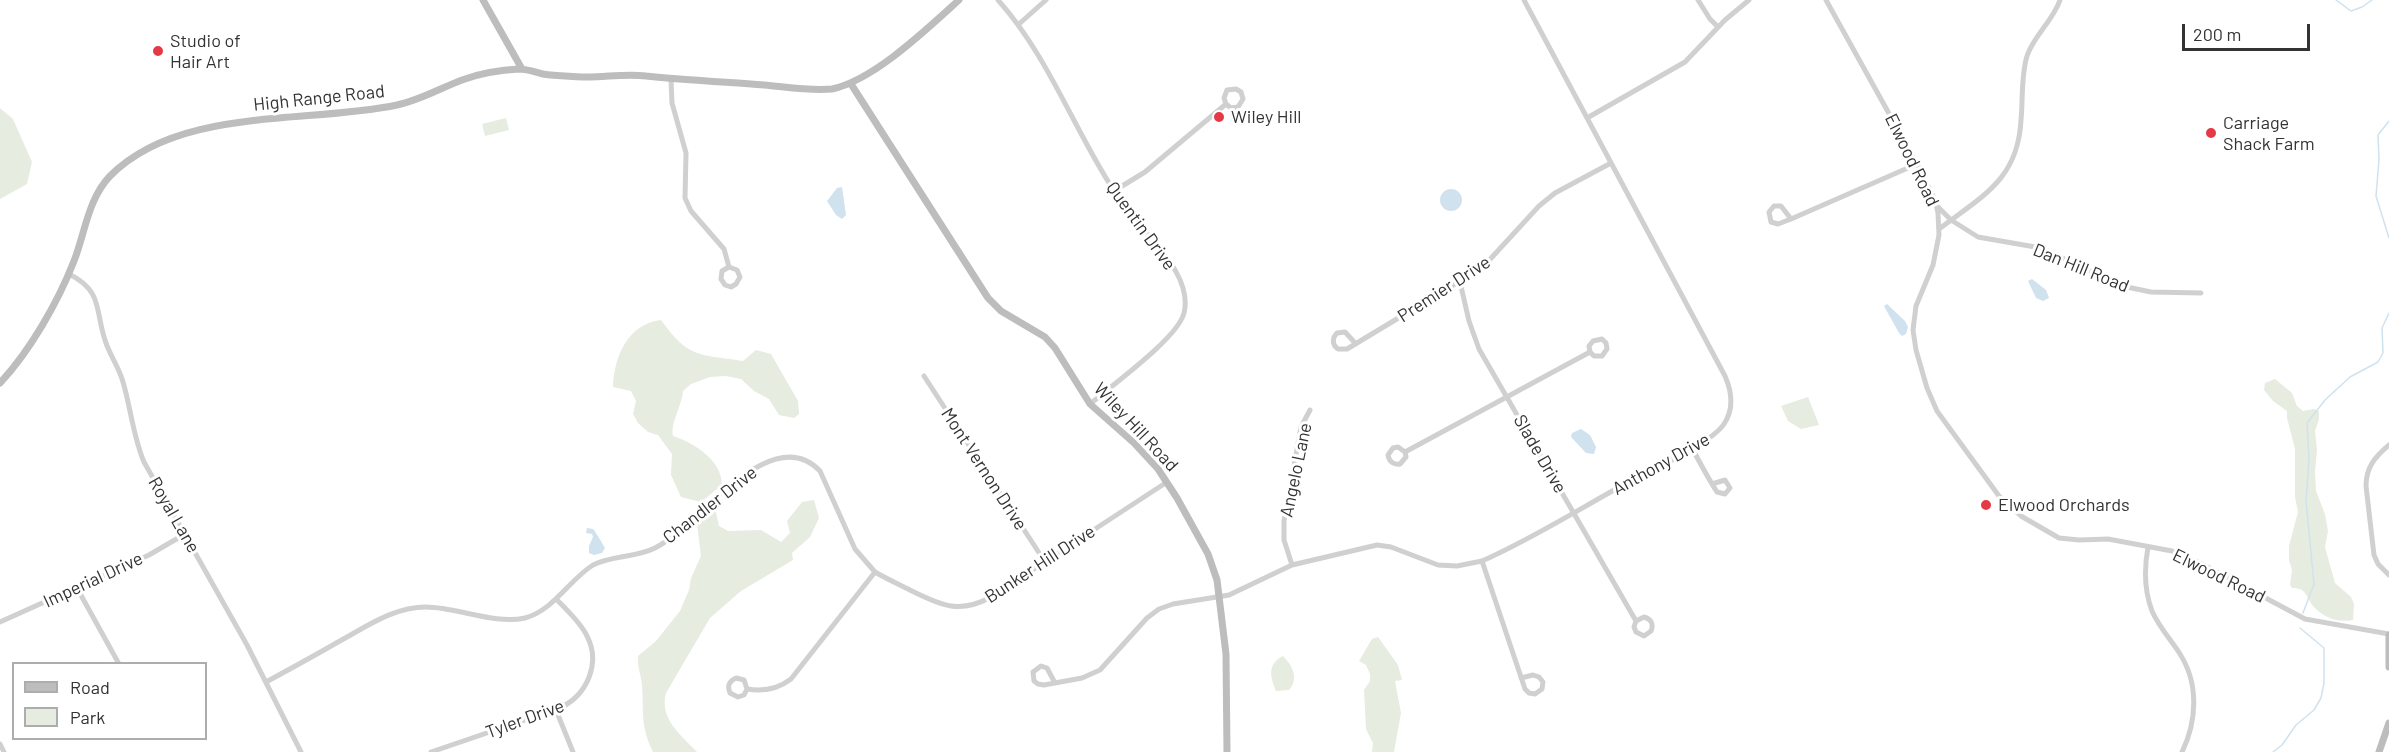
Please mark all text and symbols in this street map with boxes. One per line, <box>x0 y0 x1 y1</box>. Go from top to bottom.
scale bar <box>2185 12 2312 50</box>
text: 200 m <box>2193 23 2241 45</box>
place label: Studio of Hair Art <box>170 30 241 72</box>
marker: Studio of Hair Art <box>151 44 165 58</box>
street label: High Range Road <box>252 80 386 116</box>
place label: Wiley Hill <box>1231 106 1301 128</box>
marker: Wiley Hill <box>1212 110 1226 124</box>
street label: Elwood Road <box>1880 110 1944 210</box>
place label: Carriage Shack Farm <box>2223 112 2315 154</box>
marker: Carriage Shack Farm <box>2204 126 2218 140</box>
street label: Quentin Drive <box>1102 178 1180 274</box>
street label: Dan Hill Road <box>2030 239 2132 297</box>
street label: Premier Drive <box>1394 251 1494 327</box>
street label: Wiley Hill Road <box>1089 378 1183 476</box>
street label: Mont Vernon Drive <box>936 404 1032 534</box>
street label: Slade Drive <box>1509 411 1571 497</box>
street label: Angelo Lane <box>1275 421 1317 519</box>
street label: Anthony Drive <box>1608 428 1714 500</box>
street label: Chandler Drive <box>659 462 761 548</box>
street label: Royal Lane <box>144 473 204 557</box>
place label: Elwood Orchards <box>1998 494 2130 516</box>
marker: Elwood Orchards <box>1979 498 1993 512</box>
street label: Bunker Hill Drive <box>981 520 1099 608</box>
street label: Elwood Road <box>2169 544 2269 608</box>
street label: Imperial Drive <box>40 548 146 612</box>
legend <box>12 662 207 740</box>
text: Road <box>70 676 110 698</box>
street label: Tyler Drive <box>483 695 567 743</box>
text: Park <box>70 706 105 728</box>

